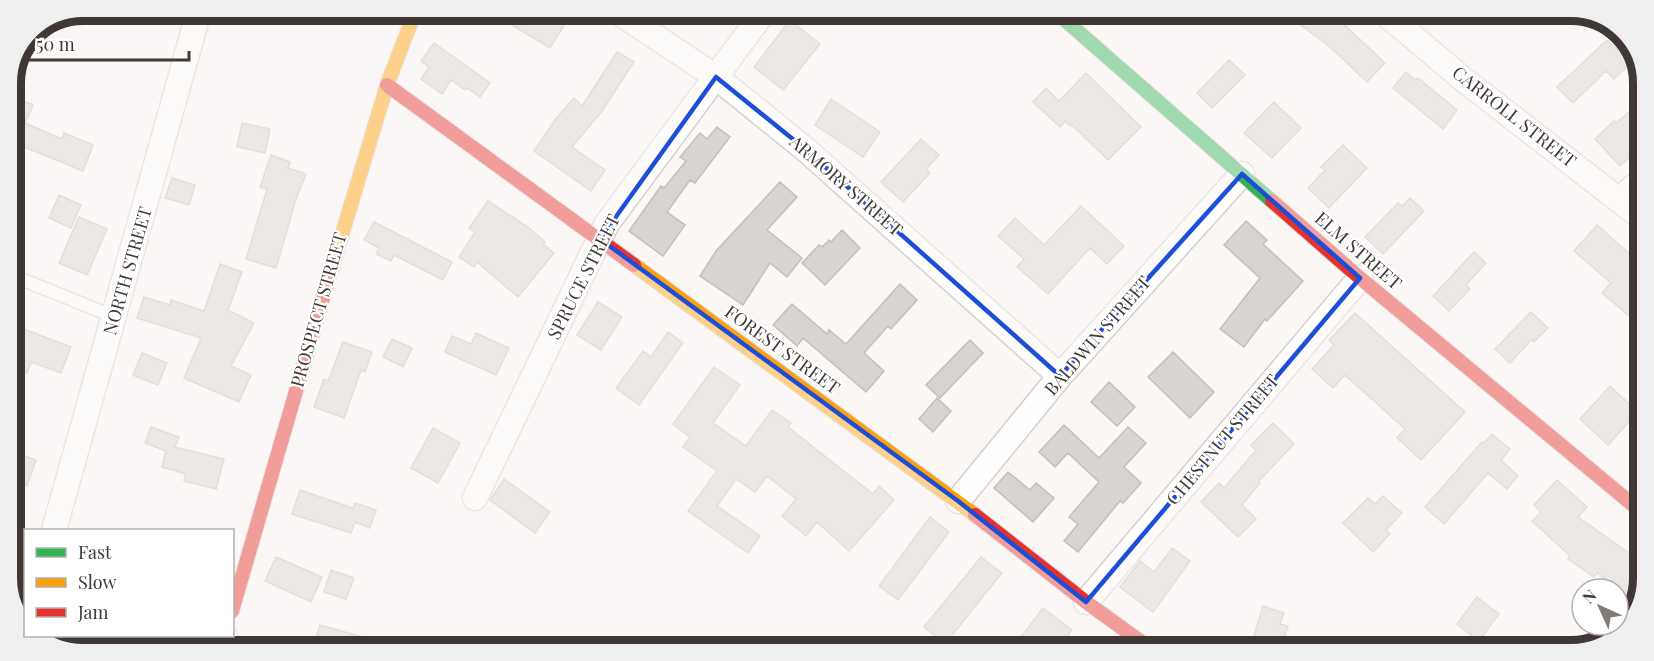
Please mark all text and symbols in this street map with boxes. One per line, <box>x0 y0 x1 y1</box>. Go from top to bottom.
scale bar <box>27 24 189 62</box>
text: 50 m <box>36 32 75 56</box>
street label: CARROLL STREET <box>1448 60 1582 172</box>
street label: ARMORY STREET <box>784 129 908 241</box>
street label: NORTH STREET <box>97 204 157 338</box>
street label: ELM STREET <box>1310 206 1407 295</box>
street label: SPRUCE STREET <box>541 210 625 343</box>
street label: PROSPECT STREET <box>284 230 352 390</box>
street label: BALDWIN STREET <box>1039 271 1156 400</box>
street label: FOREST STREET <box>720 299 845 399</box>
street label: CHESTNUT STREET <box>1160 369 1284 510</box>
legend <box>24 529 234 637</box>
text: Fast <box>78 540 112 564</box>
text: Slow <box>78 570 116 594</box>
north arrow <box>1570 577 1630 637</box>
text: N <box>1578 584 1601 608</box>
text: Jam <box>77 600 108 624</box>

